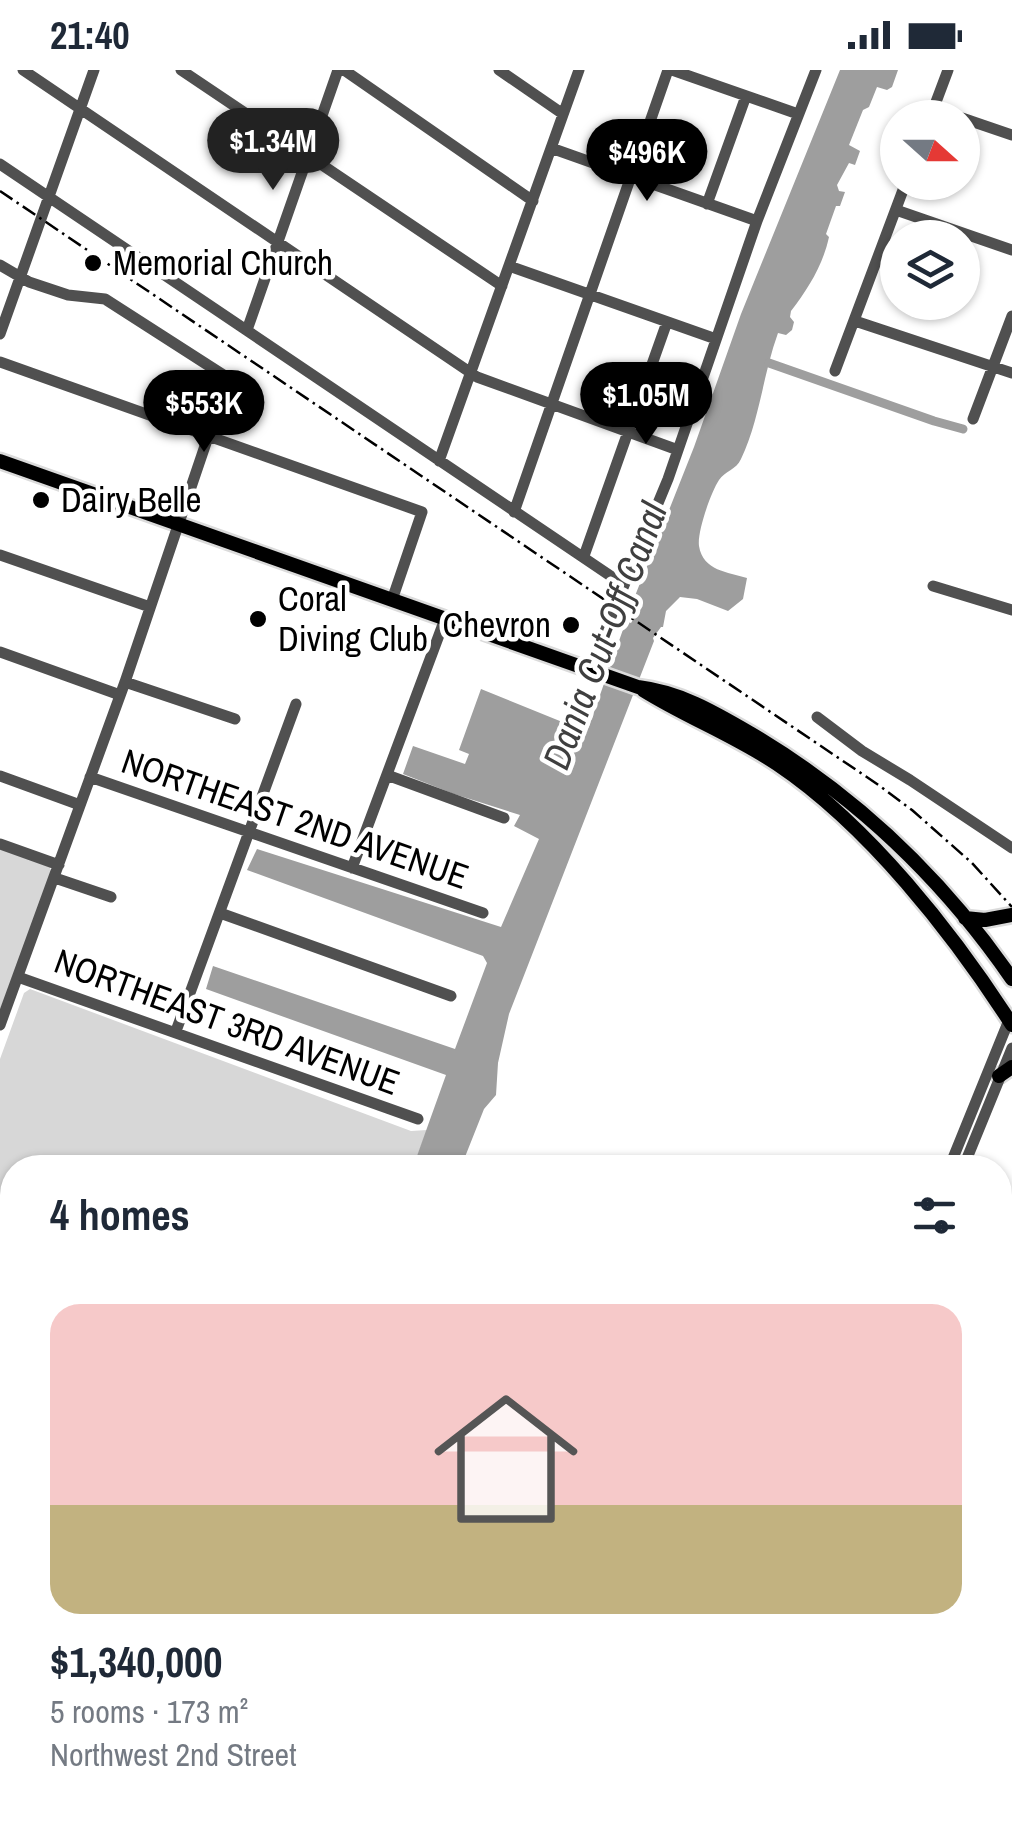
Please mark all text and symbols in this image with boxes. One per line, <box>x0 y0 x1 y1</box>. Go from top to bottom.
text: 21:40 <box>50 10 130 61</box>
north arrow <box>880 100 980 200</box>
map controls <box>880 100 980 320</box>
pin: $1.34M <box>192 108 354 193</box>
text: $1.34M <box>229 119 317 162</box>
pin: $496K <box>577 119 717 204</box>
text: $496K <box>608 130 686 173</box>
button: layers <box>880 220 980 320</box>
place label: Memorial Church <box>113 239 333 286</box>
marker: Memorial Church <box>82 252 104 274</box>
pin: $1.05M <box>565 362 727 447</box>
pin: $553K <box>134 370 274 455</box>
text: $1.05M <box>602 373 690 416</box>
text: $553K <box>165 381 243 424</box>
place label: Dairy Belle <box>61 476 201 523</box>
marker: Dairy Belle <box>30 489 52 511</box>
water label: Dania Cut-Off Canal <box>530 494 679 776</box>
place label: Coral Diving Club <box>278 575 428 662</box>
place label: Chevron <box>443 601 551 648</box>
marker: Coral Diving Club <box>247 608 269 630</box>
marker: Chevron <box>560 614 582 636</box>
street label: NORTHEAST 2ND AVENUE <box>116 737 475 900</box>
street label: NORTHEAST 3RD AVENUE <box>48 937 406 1106</box>
text: 4 homes <box>50 1187 190 1243</box>
icon: filters <box>907 1188 962 1243</box>
icon: home <box>416 1369 596 1549</box>
text: $1,340,000 <box>50 1634 222 1690</box>
text: 5 rooms · 173 m² <box>50 1690 248 1733</box>
text: Northwest 2nd Street <box>50 1733 297 1776</box>

